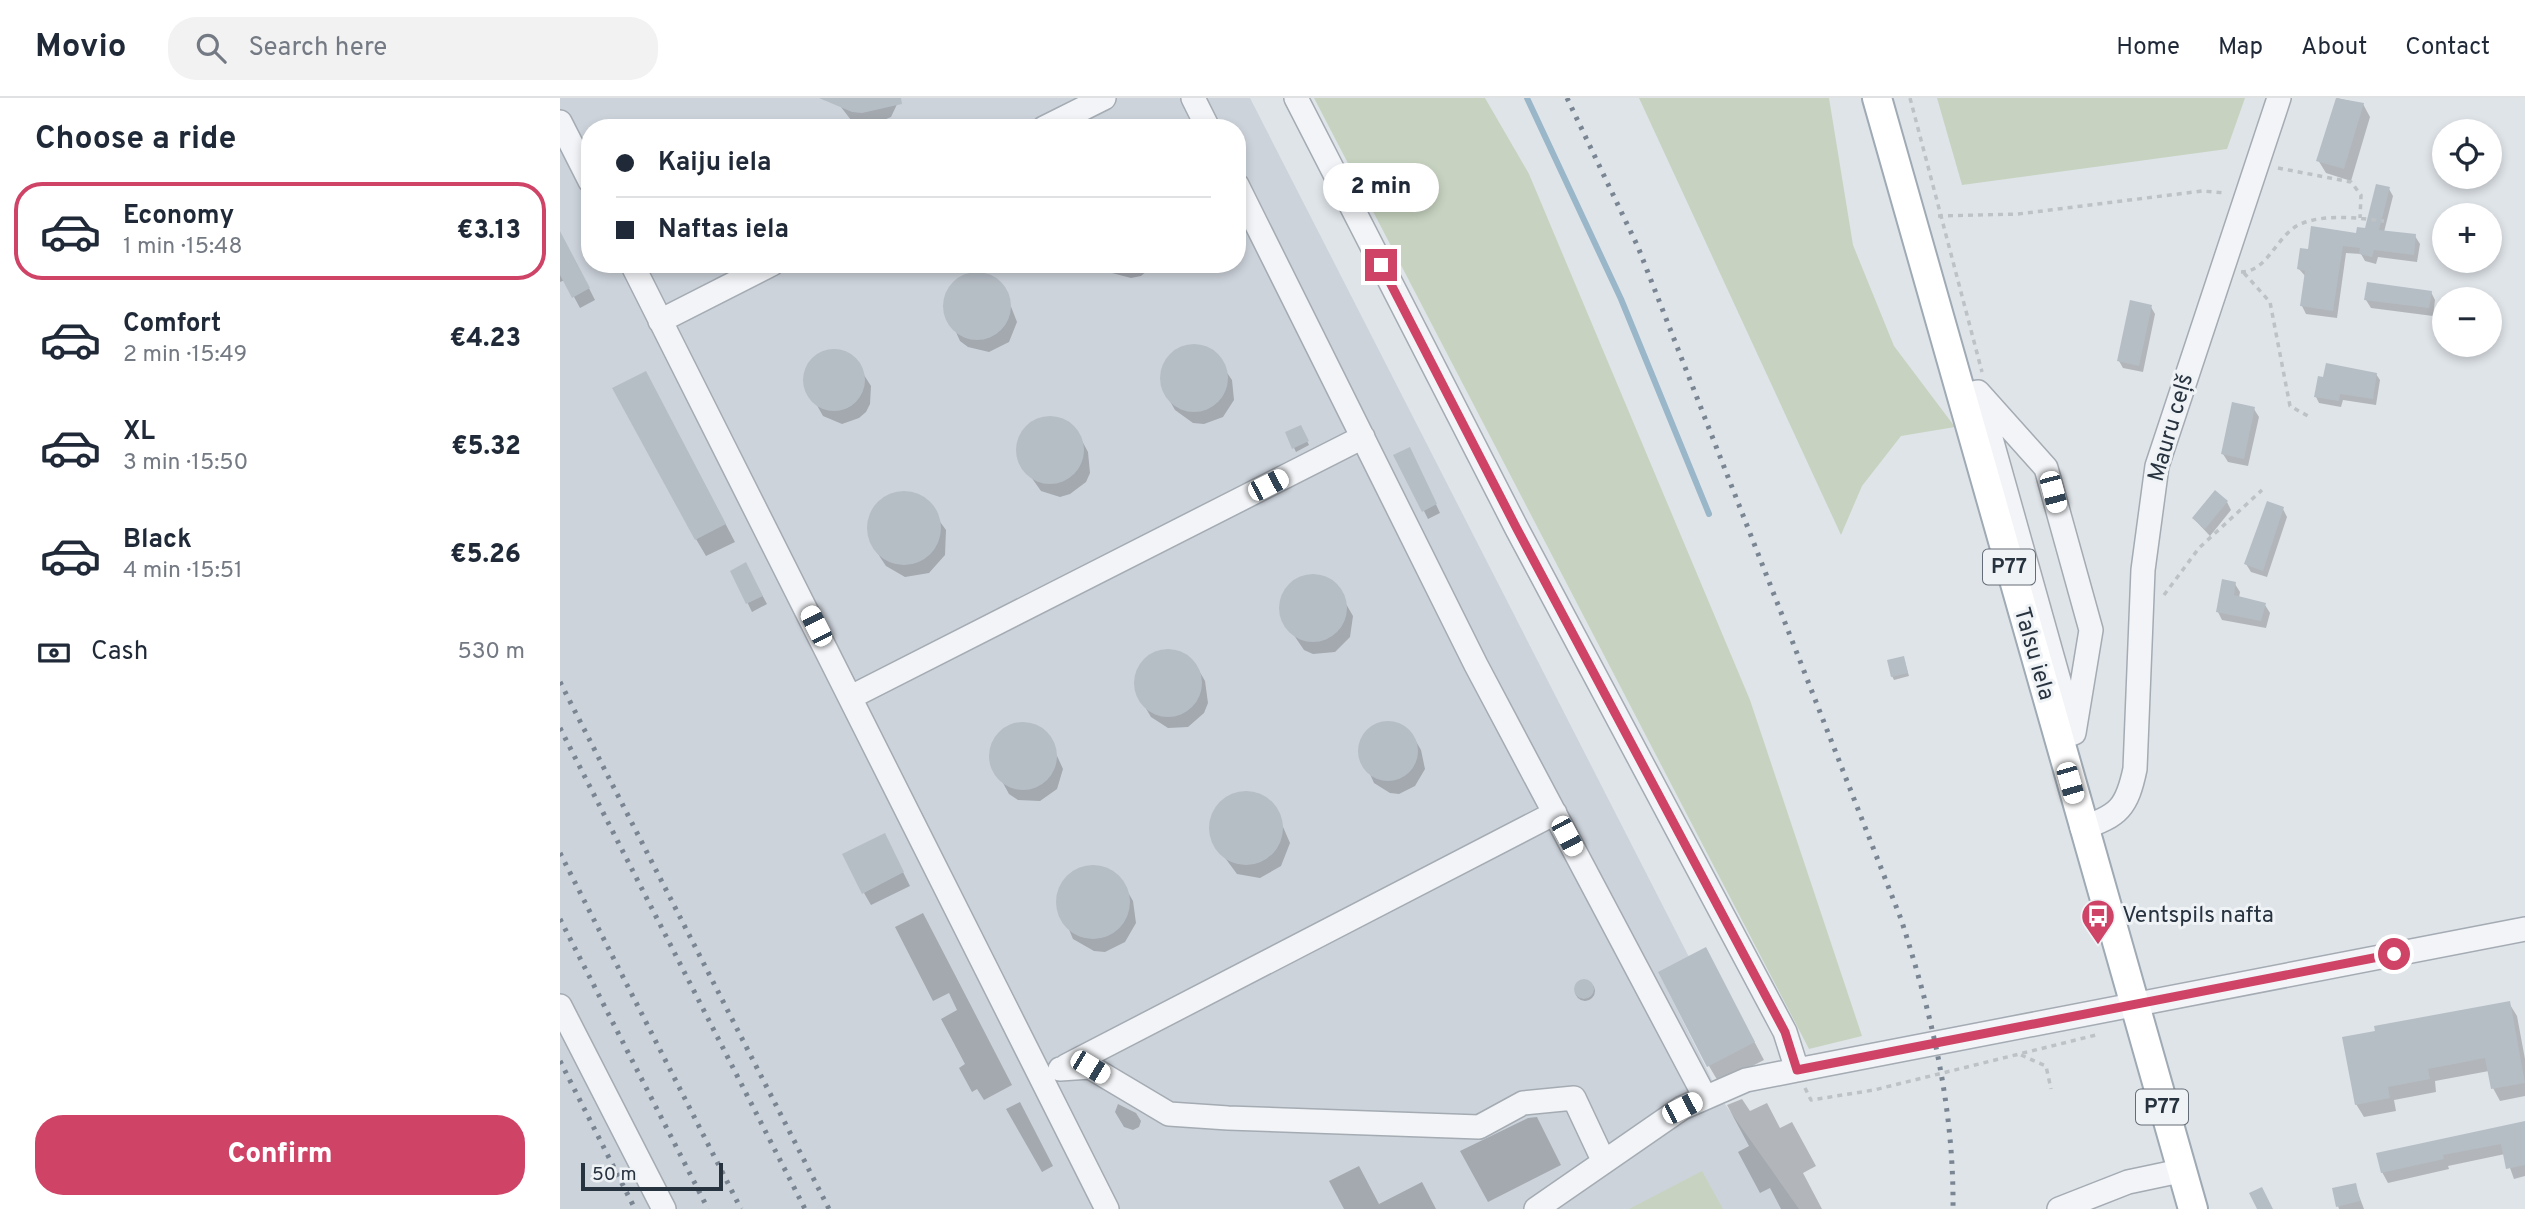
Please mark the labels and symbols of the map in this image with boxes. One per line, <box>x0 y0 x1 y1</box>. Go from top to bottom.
callout: 2 min <box>1323 164 1439 212</box>
route end <box>1365 249 1397 281</box>
street label: Mauru ceļš <box>2143 371 2201 485</box>
car <box>1245 466 1292 504</box>
car <box>2038 469 2069 515</box>
road number: P77 <box>1983 550 2035 584</box>
car <box>798 603 835 649</box>
street label: Talsu iela <box>2006 604 2060 704</box>
car <box>2055 760 2086 806</box>
car <box>1548 813 1587 859</box>
bus stop icon: Ventspils nafta <box>2079 897 2117 946</box>
place label: Ventspils nafta <box>2122 902 2274 931</box>
route start <box>2378 938 2410 970</box>
car <box>1067 1047 1114 1087</box>
car <box>1659 1089 1706 1127</box>
road number: P77 <box>2136 1090 2188 1124</box>
scale bar <box>581 1160 723 1192</box>

